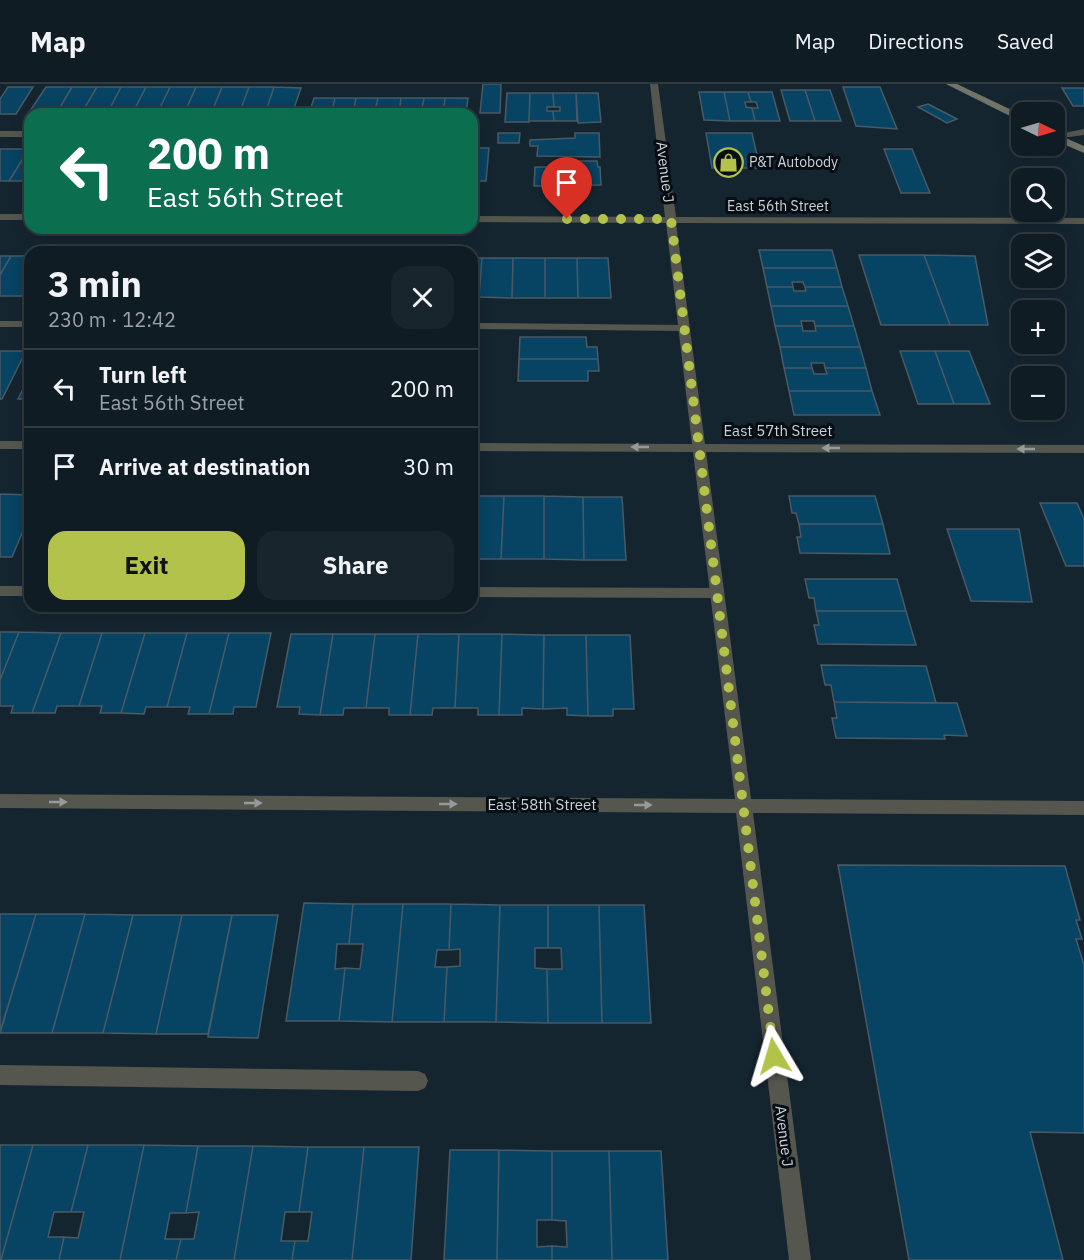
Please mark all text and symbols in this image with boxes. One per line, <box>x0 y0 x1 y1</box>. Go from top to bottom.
text: Map <box>30 23 86 60</box>
text: Map <box>795 27 835 55</box>
text: Directions <box>868 27 964 55</box>
text: Saved <box>997 27 1054 55</box>
north arrow <box>1011 102 1065 156</box>
map controls <box>1011 102 1065 420</box>
text: 200 m <box>147 126 270 181</box>
icon: left <box>48 132 126 210</box>
street label: Avenue J <box>652 140 679 204</box>
shop icon: P&T Autobody <box>712 146 744 178</box>
place label: P&T Autobody <box>749 153 838 171</box>
pin <box>541 157 592 219</box>
icon: arrive <box>550 166 583 199</box>
button: search <box>1011 168 1065 222</box>
text: East 56th Street <box>147 179 344 214</box>
street label: East 56th Street <box>727 197 829 215</box>
button: layers <box>1011 234 1065 288</box>
text: 3 min <box>48 260 142 307</box>
button: close <box>391 266 454 329</box>
button: + <box>1011 300 1065 354</box>
text: 230 m · 12:42 <box>48 306 176 333</box>
text: Turn left <box>99 360 187 389</box>
button: − <box>1011 366 1065 420</box>
icon: left <box>48 372 81 405</box>
text: 200 m <box>390 374 454 403</box>
text: East 56th Street <box>99 389 245 416</box>
street label: East 57th Street <box>723 421 833 440</box>
one-way arrow <box>631 442 650 452</box>
one-way arrow <box>821 443 840 453</box>
one-way arrow <box>1016 444 1035 454</box>
icon: arrive <box>48 450 81 483</box>
text: Arrive at destination <box>99 452 310 481</box>
text: 30 m <box>403 452 454 481</box>
button: Exit <box>48 531 245 600</box>
button: Share <box>257 531 454 600</box>
street label: East 58th Street <box>487 795 597 814</box>
one-way arrow <box>49 797 68 807</box>
one-way arrow <box>244 798 263 808</box>
one-way arrow <box>439 799 458 809</box>
one-way arrow <box>634 800 653 810</box>
position arrow <box>742 1024 806 1088</box>
street label: Avenue J <box>771 1104 798 1168</box>

